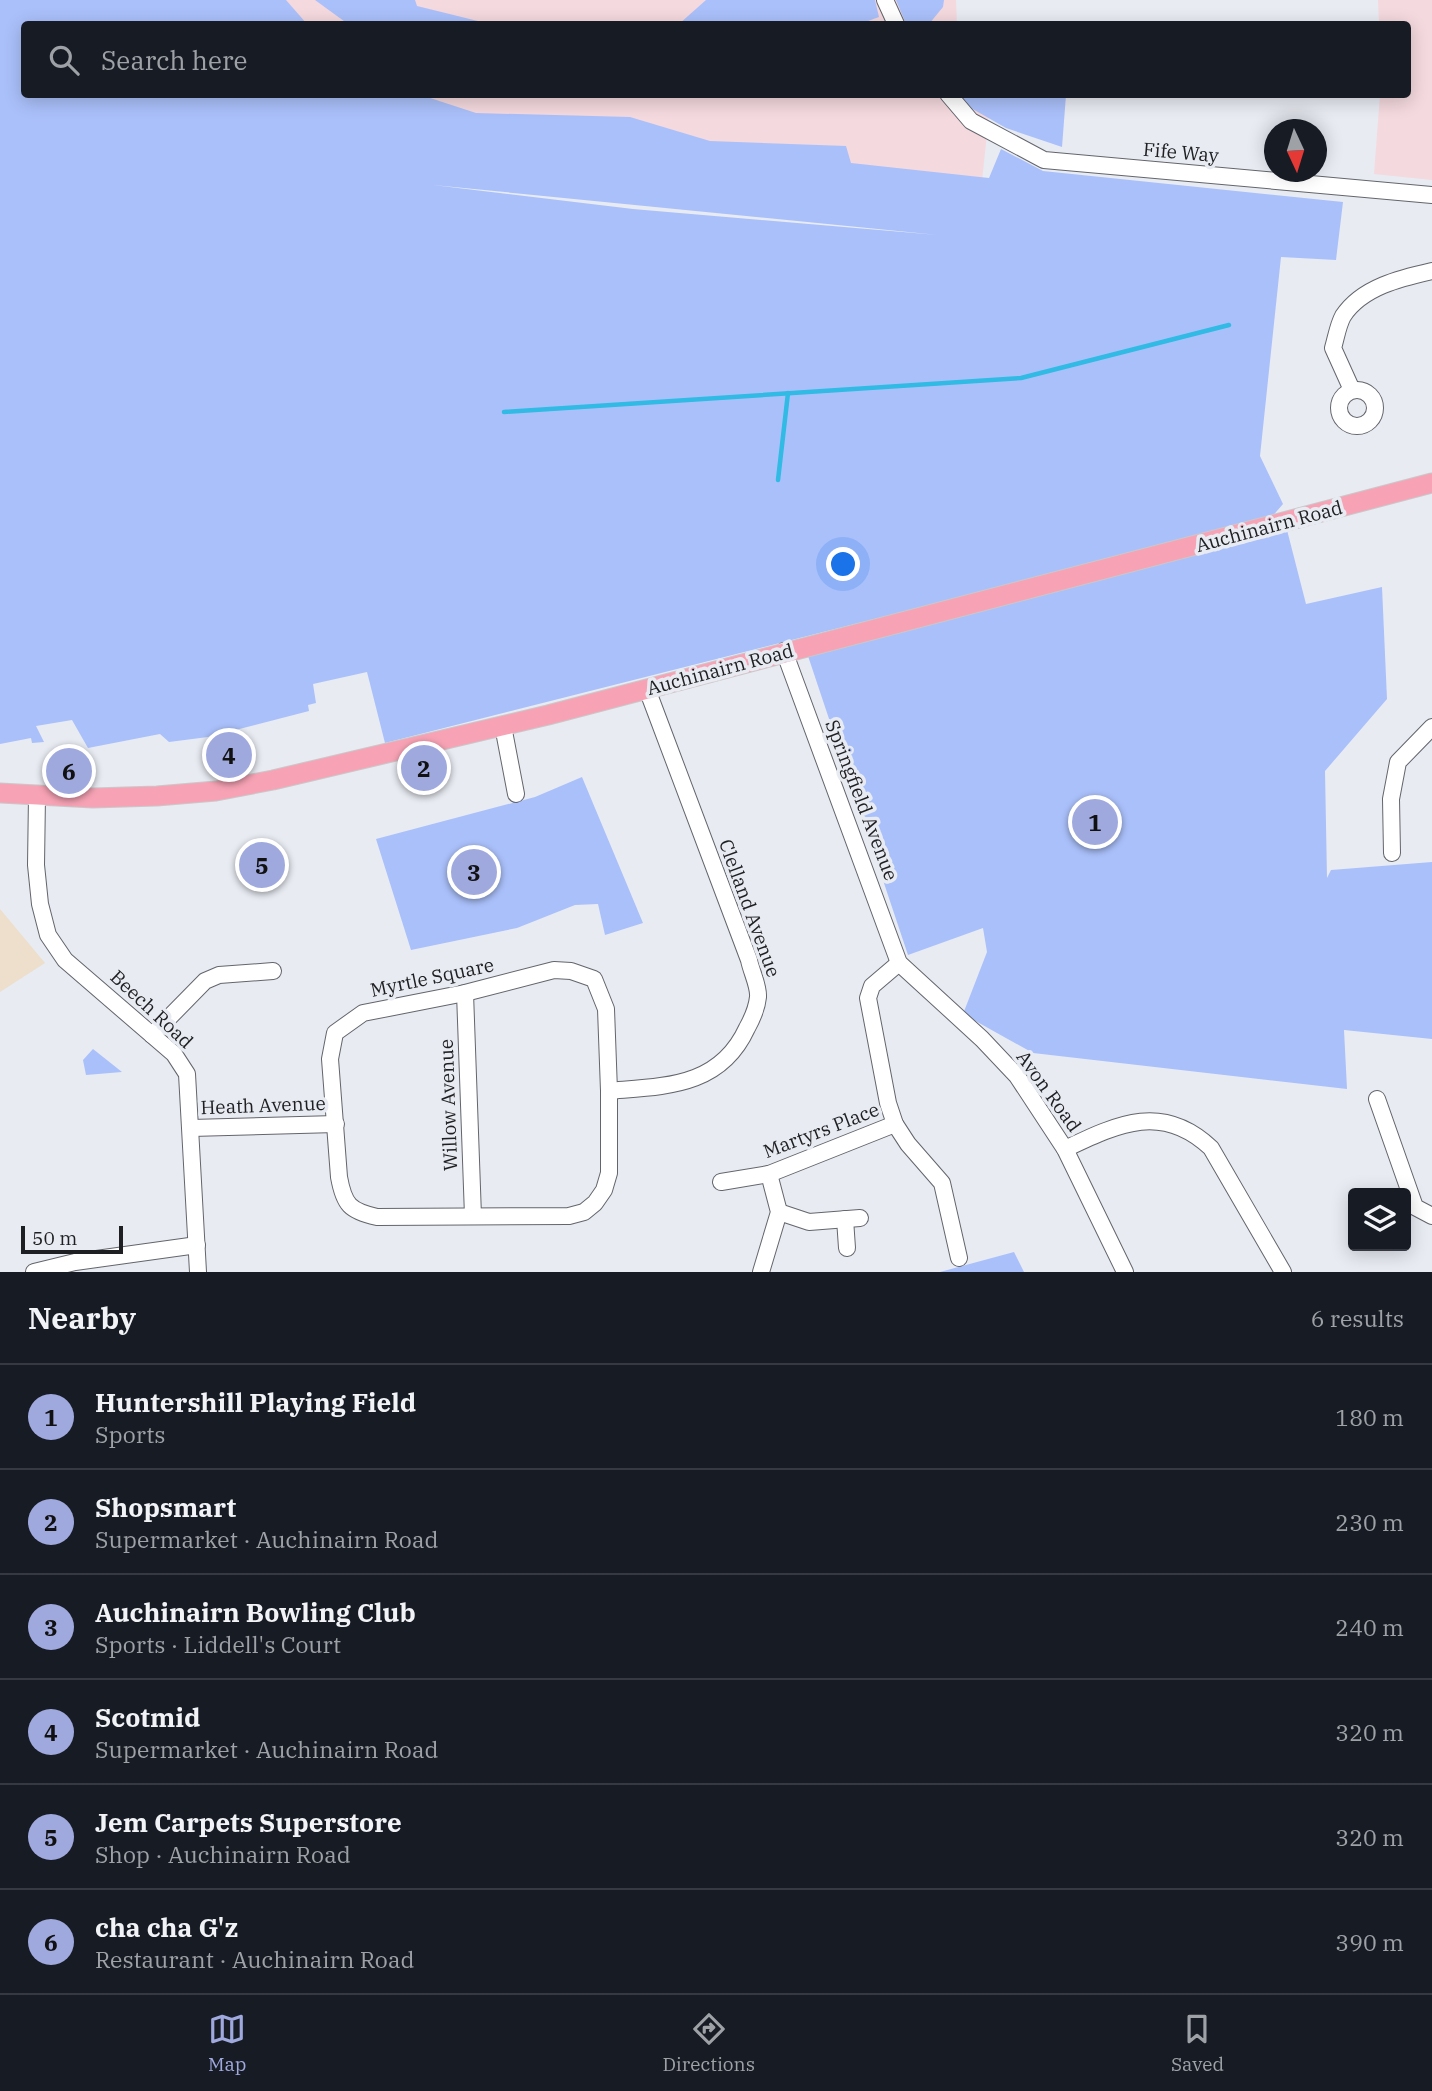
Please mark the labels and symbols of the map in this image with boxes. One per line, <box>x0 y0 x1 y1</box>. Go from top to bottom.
north arrow <box>1264 119 1327 182</box>
street label: Fife Way <box>1142 137 1221 167</box>
street label: Auchinairn Road <box>1193 495 1345 557</box>
your location <box>826 547 860 581</box>
street label: Auchinairn Road <box>644 638 796 700</box>
street label: Springfield Avenue <box>820 716 904 884</box>
pin: 4 <box>206 729 252 781</box>
pin: 2 <box>401 742 447 794</box>
pin: 6 <box>46 745 92 797</box>
pin: 1 <box>1072 796 1118 848</box>
street label: Clelland Avenue <box>714 836 786 980</box>
pin: 5 <box>239 839 285 891</box>
pin: 3 <box>451 846 497 898</box>
street label: Myrtle Square <box>368 952 496 1002</box>
street label: Beech Road <box>106 965 198 1053</box>
street label: Willow Avenue <box>434 1039 462 1171</box>
street label: Avon Road <box>1011 1045 1087 1137</box>
street label: Heath Avenue <box>200 1091 326 1119</box>
street label: Martyrs Place <box>760 1097 882 1163</box>
scale bar <box>21 1223 122 1255</box>

